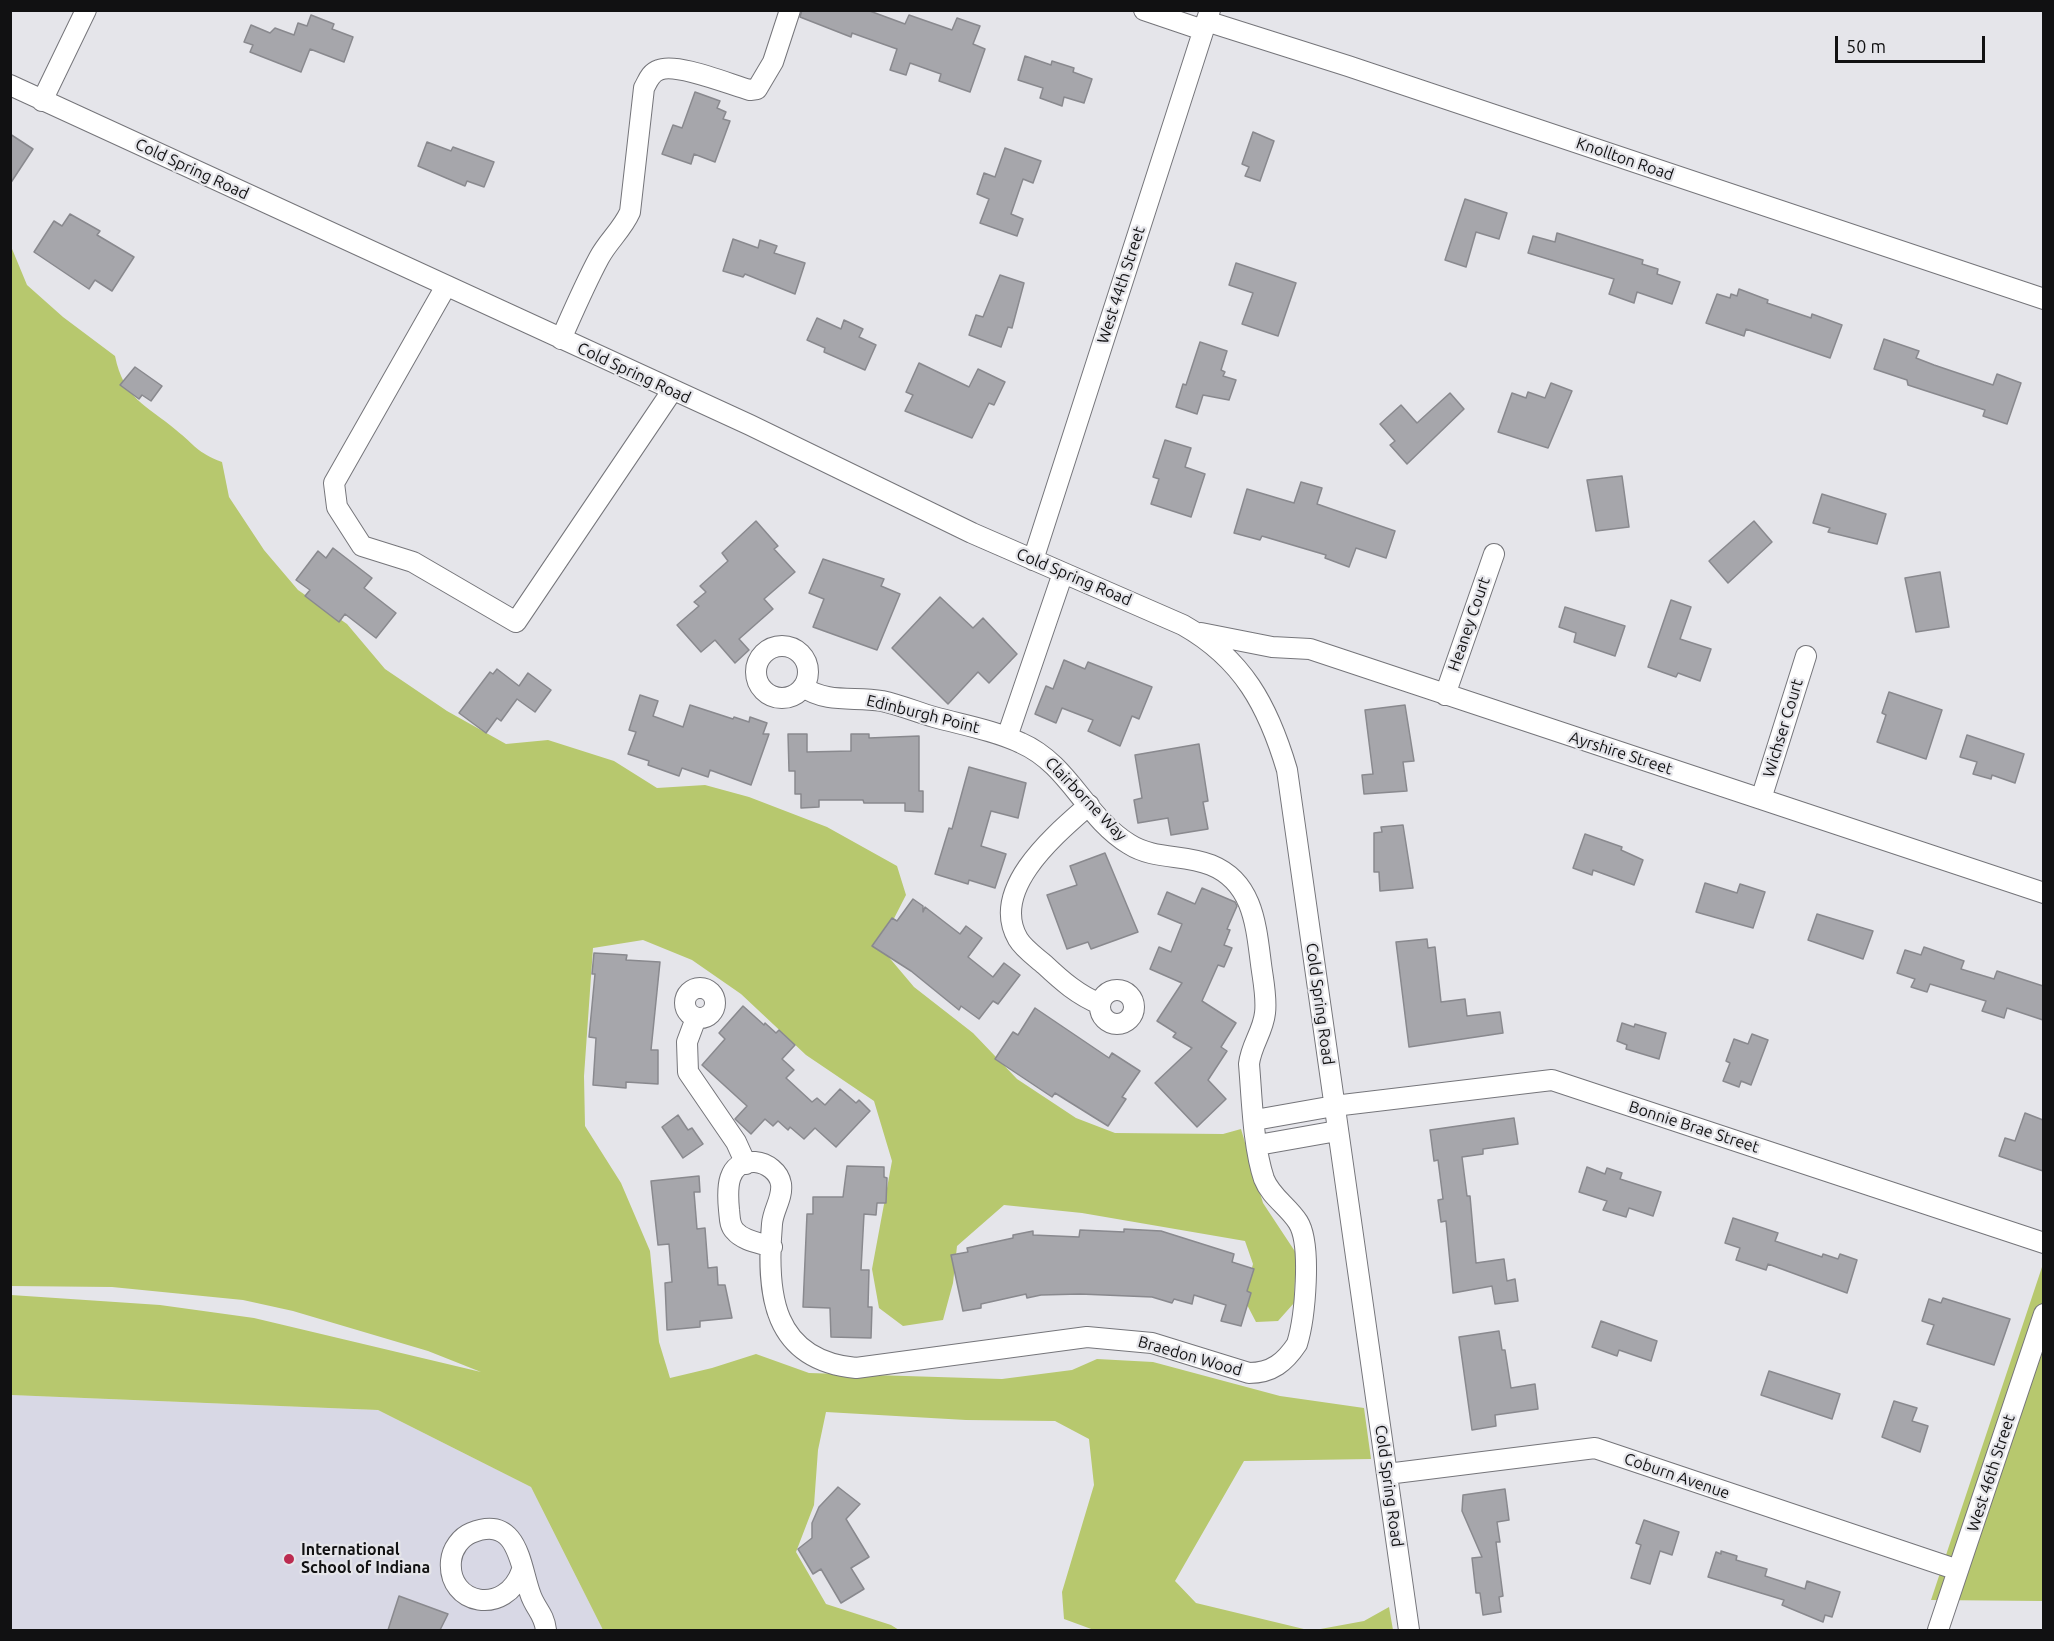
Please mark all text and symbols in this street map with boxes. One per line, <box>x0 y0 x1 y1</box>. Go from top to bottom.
scale bar <box>1838 24 1988 62</box>
text: 50 m <box>1846 36 1886 56</box>
street label: Knollton Road <box>1574 133 1676 185</box>
street label: Cold Spring Road <box>132 134 252 204</box>
street label: West 44th Street <box>1093 224 1149 346</box>
street label: Cold Spring Road <box>574 338 694 408</box>
street label: Cold Spring Road <box>1014 544 1134 610</box>
street label: Heaney Court <box>1444 574 1494 674</box>
street label: Wichser Court <box>1759 677 1807 779</box>
street label: Edinburgh Point <box>864 691 982 737</box>
street label: Ayrshire Street <box>1567 727 1675 779</box>
street label: Clairborne Way <box>1041 753 1131 845</box>
street label: Cold Spring Road <box>1302 942 1338 1066</box>
street label: Bonnie Brae Street <box>1626 1097 1762 1157</box>
street label: Braedon Wood <box>1136 1332 1244 1380</box>
street label: West 46th Street <box>1963 1412 2019 1534</box>
street label: Cold Spring Road <box>1371 1424 1407 1548</box>
street label: Coburn Avenue <box>1622 1449 1732 1503</box>
place label: International School of Indiana <box>301 1540 430 1578</box>
marker: International School of Indiana <box>282 1552 296 1566</box>

